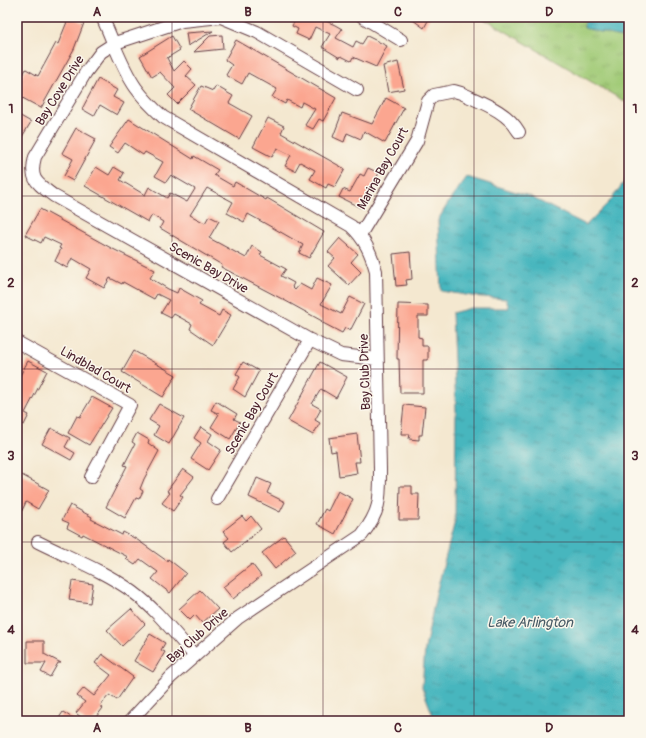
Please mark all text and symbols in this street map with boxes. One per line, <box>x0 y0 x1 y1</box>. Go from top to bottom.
text: A <box>93 4 102 20</box>
text: B <box>244 4 252 20</box>
text: C <box>394 4 402 20</box>
text: D <box>545 4 553 20</box>
street label: Bay Cove Drive <box>32 52 88 129</box>
text: 1 <box>8 101 14 117</box>
text: 1 <box>632 101 638 117</box>
street label: Marina Bay Court <box>354 124 412 212</box>
street label: Scenic Bay Drive <box>166 239 252 297</box>
text: 2 <box>7 275 15 291</box>
text: 2 <box>631 275 639 291</box>
street label: Bay Club Drive <box>356 333 374 410</box>
street label: Lindblad Court <box>57 343 135 397</box>
street label: Scenic Bay Court <box>222 369 282 458</box>
text: 3 <box>7 448 15 464</box>
text: 3 <box>631 448 639 464</box>
street label: Bay Club Drive <box>164 604 232 667</box>
water label: Lake Arlington <box>487 614 574 631</box>
text: 4 <box>7 622 15 638</box>
text: 4 <box>631 622 639 638</box>
text: A <box>93 720 102 736</box>
text: B <box>244 720 252 736</box>
text: C <box>394 720 402 736</box>
text: D <box>545 720 553 736</box>

